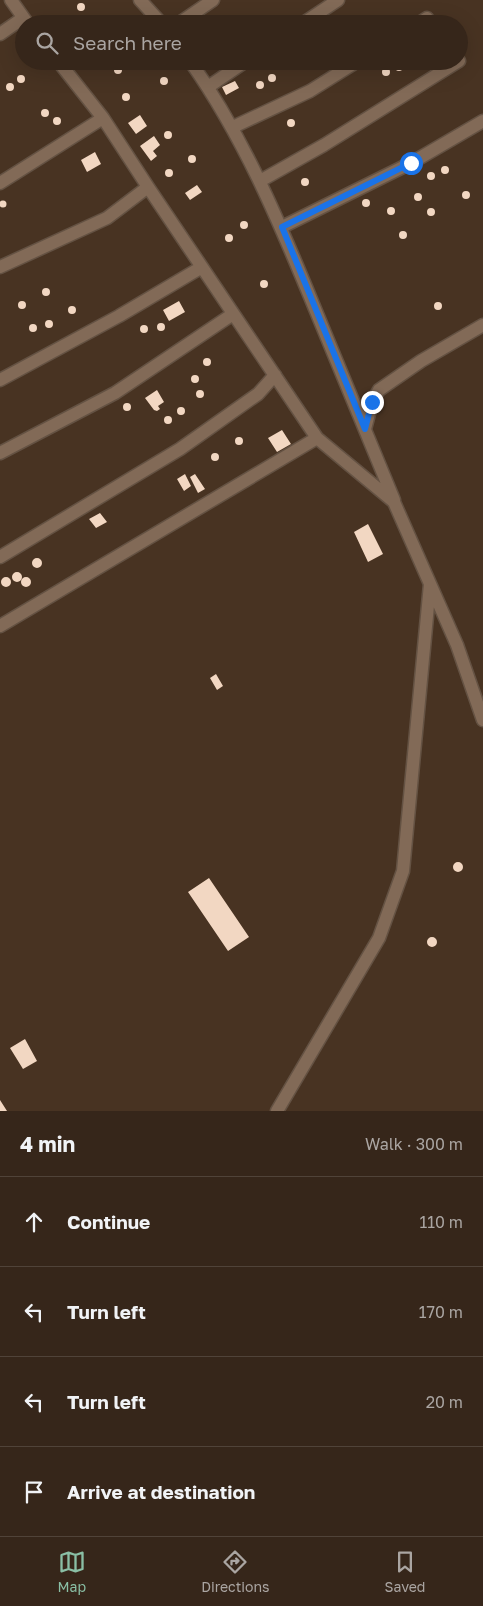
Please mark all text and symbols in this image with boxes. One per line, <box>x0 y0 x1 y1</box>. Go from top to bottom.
search box <box>15 15 468 70</box>
icon: search <box>33 29 61 57</box>
text: Search here <box>73 31 182 54</box>
route start <box>400 152 423 175</box>
route end <box>361 391 384 414</box>
text: 4 min <box>20 1131 75 1157</box>
text: Walk · 300 m <box>365 1134 463 1154</box>
icon: ahead <box>20 1208 48 1236</box>
text: Continue <box>67 1210 150 1233</box>
text: 110 m <box>419 1212 463 1232</box>
icon: left <box>20 1298 48 1326</box>
text: Turn left <box>67 1300 146 1323</box>
text: 170 m <box>419 1302 463 1322</box>
icon: left <box>20 1388 48 1416</box>
text: Turn left <box>67 1390 146 1413</box>
text: 20 m <box>426 1392 463 1412</box>
icon: arrive <box>20 1478 48 1506</box>
text: Arrive at destination <box>67 1480 255 1503</box>
tab: Map <box>58 1548 86 1595</box>
tab: Directions <box>201 1548 270 1595</box>
tab: Saved <box>385 1548 425 1595</box>

